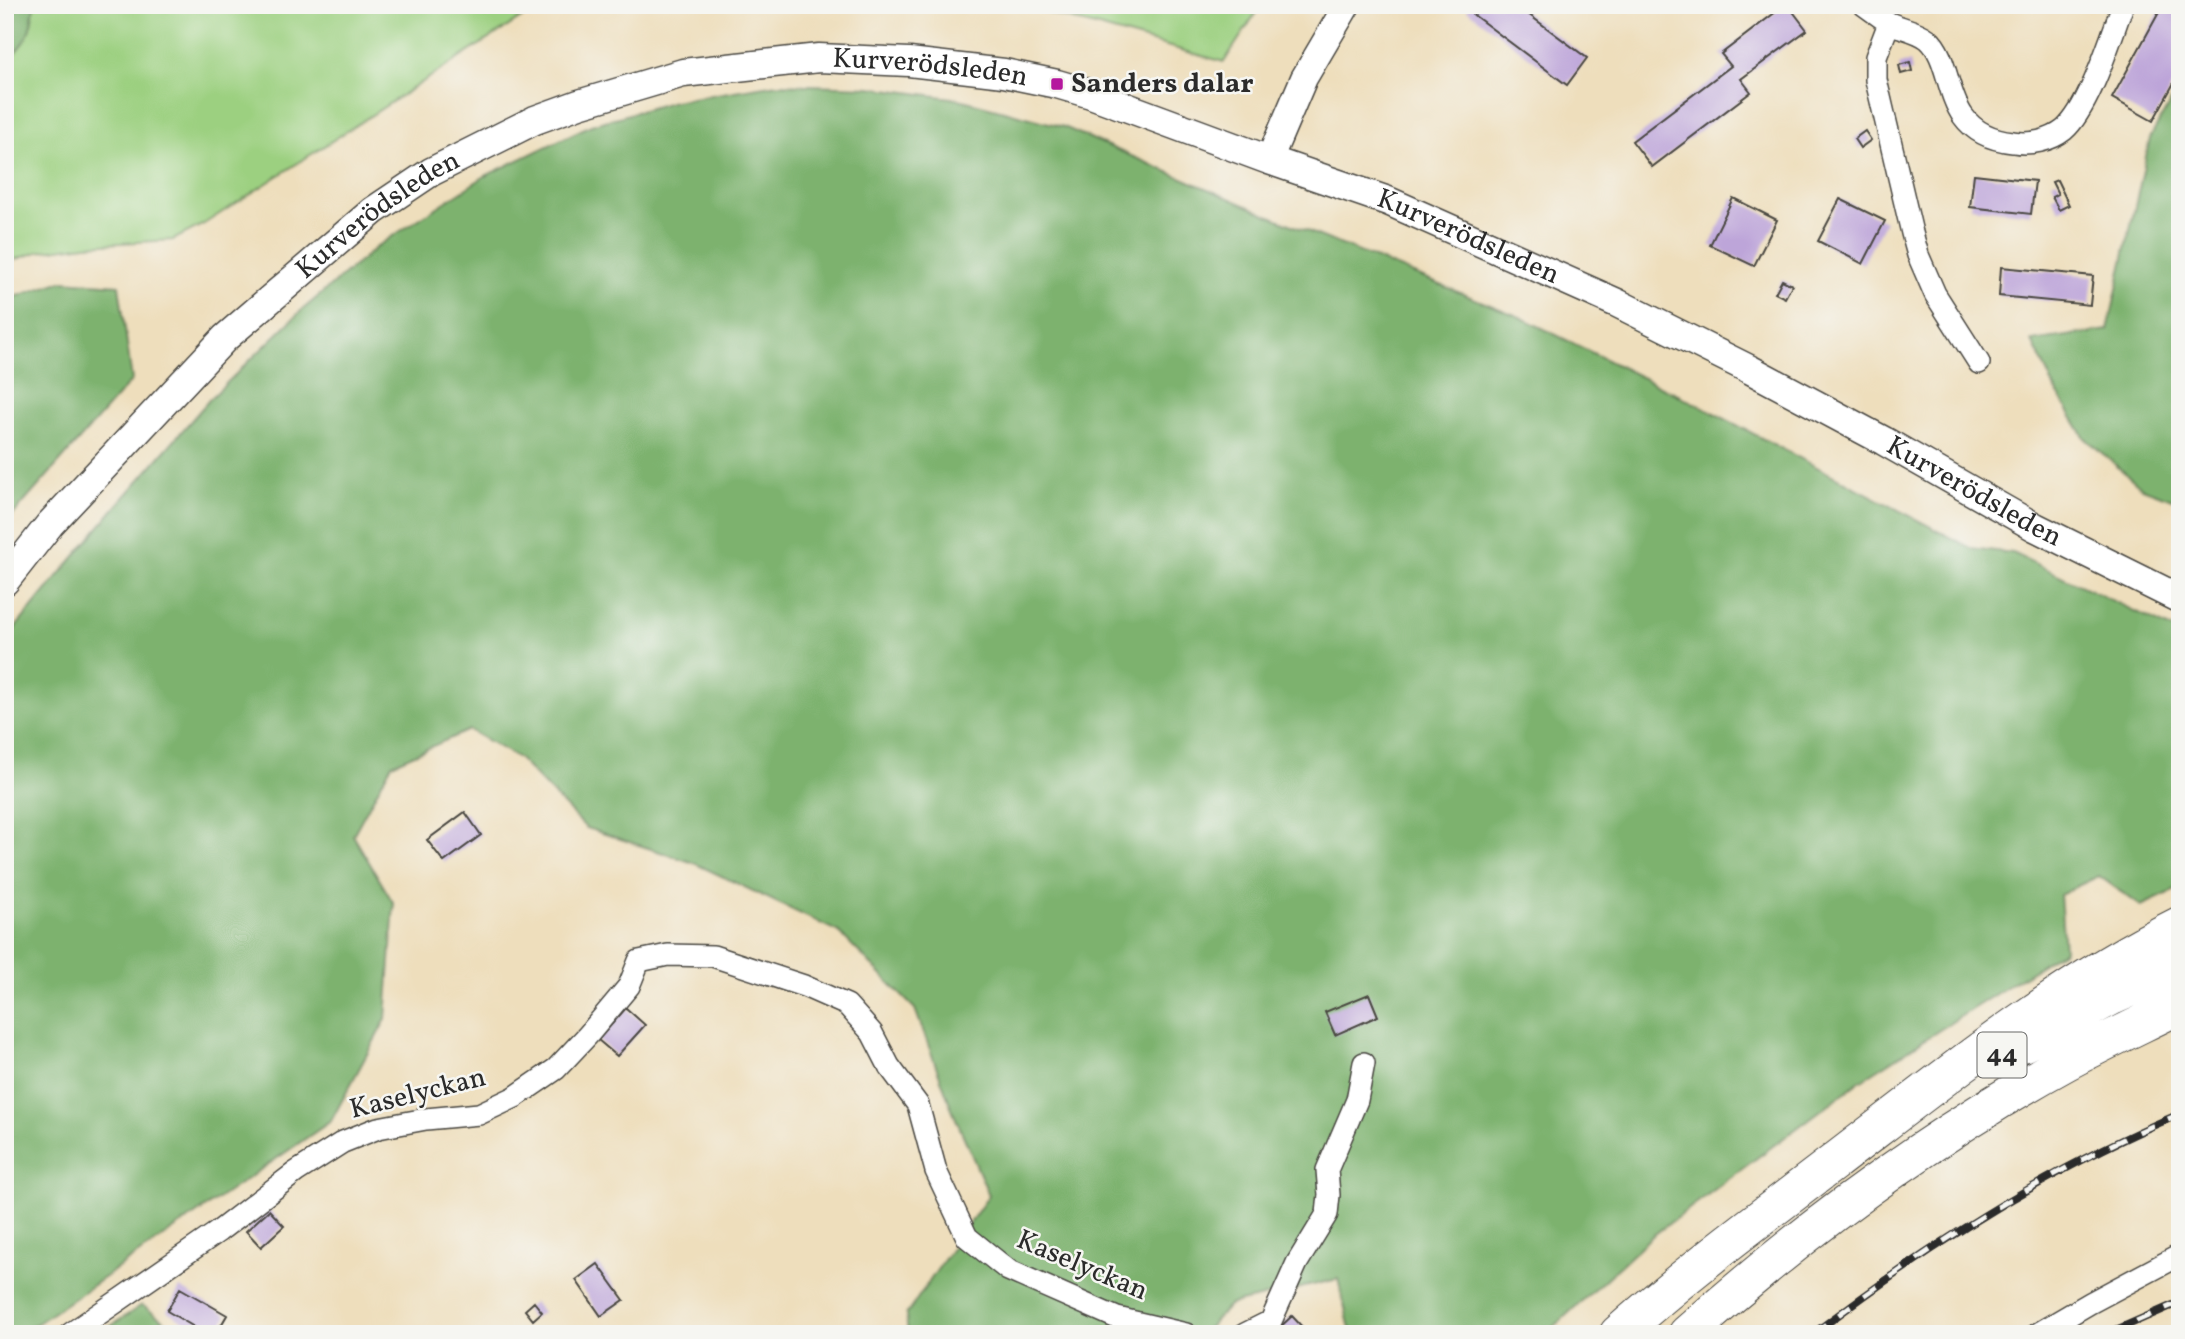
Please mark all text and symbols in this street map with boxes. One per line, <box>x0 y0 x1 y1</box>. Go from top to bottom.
street label: Kurverödsleden <box>832 39 1031 97</box>
place label: Sanders dalar <box>1071 65 1254 104</box>
marker: Sanders dalar <box>1049 76 1065 92</box>
street label: Kurverödsleden <box>287 141 467 288</box>
street label: Kurverödsleden <box>1372 179 1566 294</box>
street label: Kurverödsleden <box>1879 427 2068 557</box>
road number: 44 <box>1978 1032 2026 1078</box>
street label: Kaselyckan <box>346 1058 490 1130</box>
street label: Kaselyckan <box>1010 1221 1154 1311</box>

